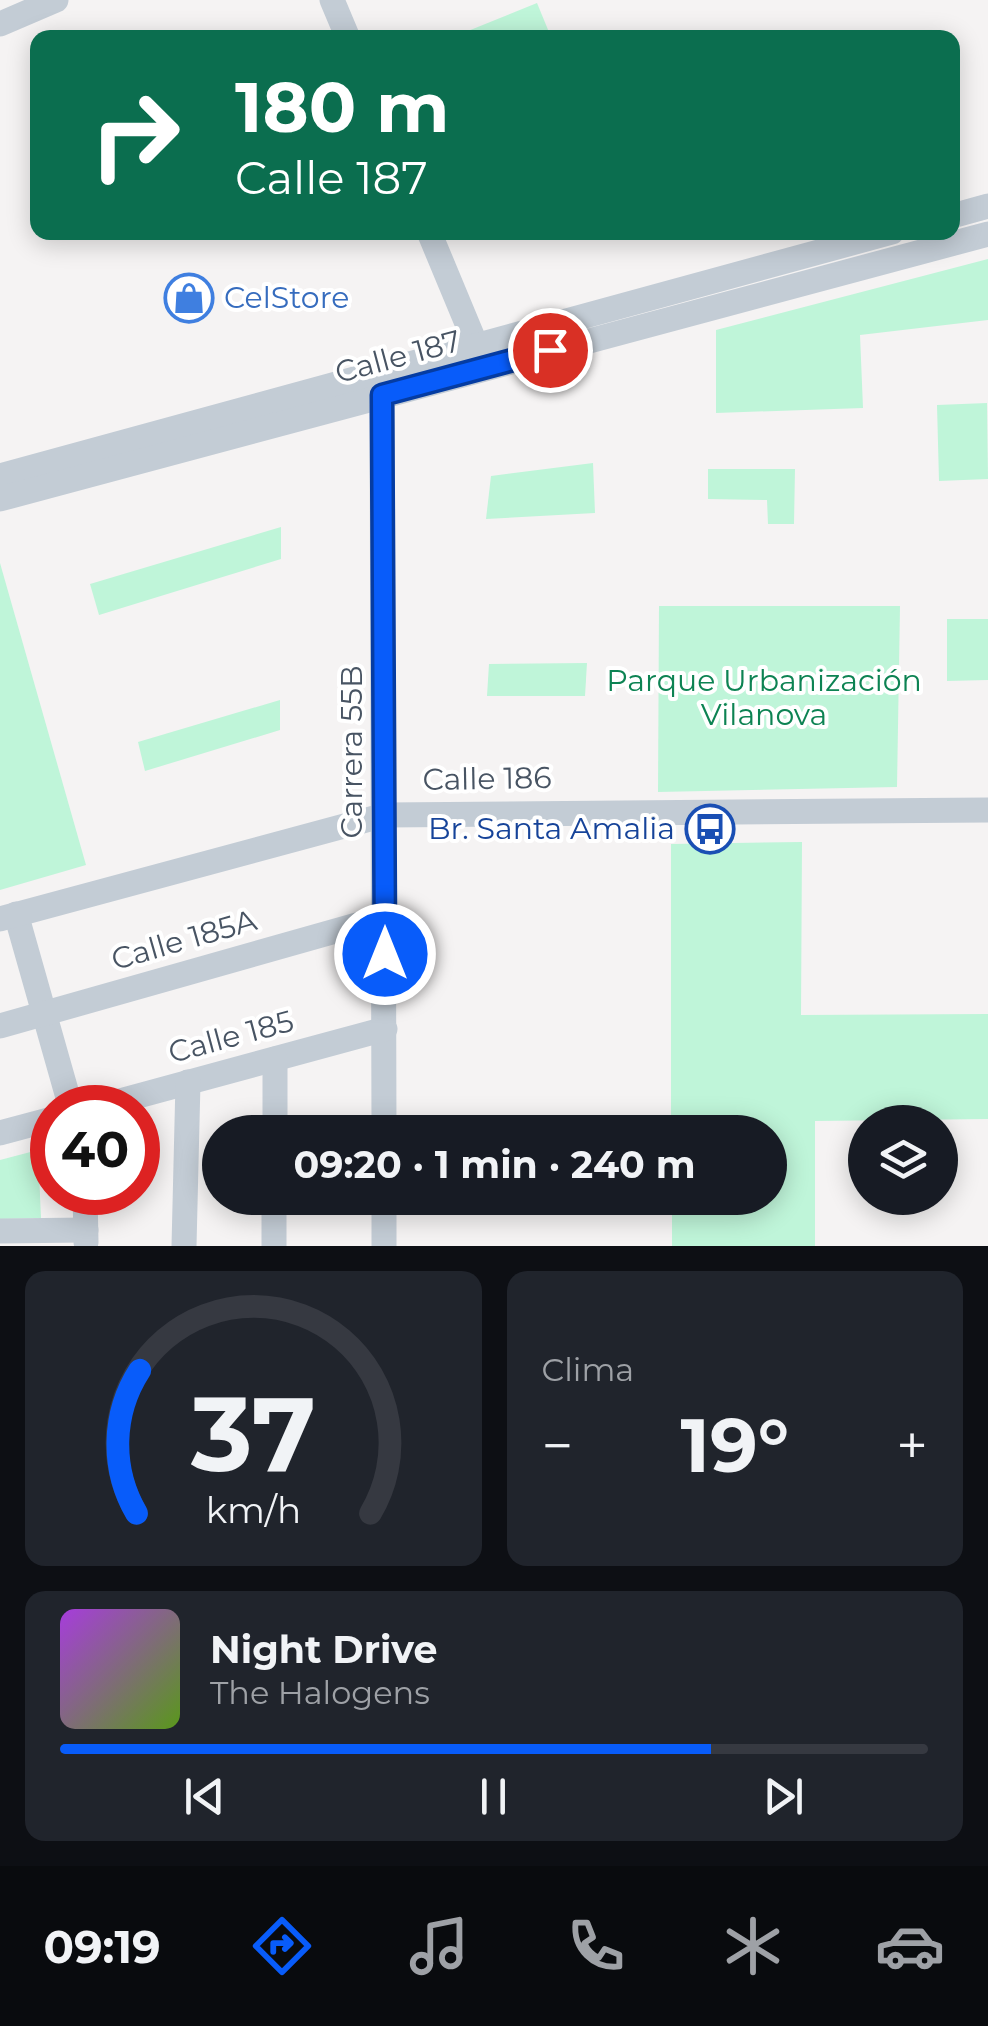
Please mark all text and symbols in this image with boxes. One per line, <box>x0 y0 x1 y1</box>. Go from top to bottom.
text: 180 m <box>235 64 449 150</box>
icon: right <box>70 70 200 200</box>
text: Calle 187 <box>235 150 428 205</box>
shop icon: CelStore <box>163 272 215 324</box>
place label: CelStore <box>224 279 349 316</box>
pin <box>508 308 593 393</box>
street label: Calle 187 <box>331 322 465 391</box>
icon: arrive <box>523 323 578 378</box>
park label: Parque Urbanización Vilanova <box>606 662 922 733</box>
street label: Carrera 55B <box>333 665 370 839</box>
street label: Calle 186 <box>422 759 552 798</box>
bus stop icon: Br. Santa Amalia <box>684 803 736 855</box>
place label: Br. Santa Amalia <box>428 810 675 847</box>
street label: Calle 185A <box>107 901 261 978</box>
position arrow <box>333 902 437 1006</box>
street label: Calle 185 <box>164 1002 297 1071</box>
speed limit sign: 40 <box>30 1085 160 1215</box>
map controls <box>848 1105 958 1215</box>
button: layers <box>848 1105 958 1215</box>
text: 09:20 · 1 min · 240 m <box>294 1141 696 1188</box>
text: Clima <box>542 1350 634 1389</box>
text: 37 <box>190 1370 316 1497</box>
text: 19° <box>680 1399 789 1491</box>
text: − <box>542 1412 573 1479</box>
text: + <box>896 1412 928 1479</box>
text: km/h <box>206 1488 301 1532</box>
text: Night Drive <box>210 1626 437 1673</box>
text: The Halogens <box>210 1673 430 1712</box>
icon: previous <box>177 1769 232 1824</box>
icon: pause <box>466 1769 521 1824</box>
icon: next <box>756 1769 811 1824</box>
icon: directions <box>247 1911 317 1981</box>
icon: music <box>404 1911 474 1981</box>
icon: phone <box>561 1911 631 1981</box>
icon: climate <box>718 1911 788 1981</box>
icon: car <box>875 1911 945 1981</box>
text: 09:19 <box>43 1919 161 1974</box>

